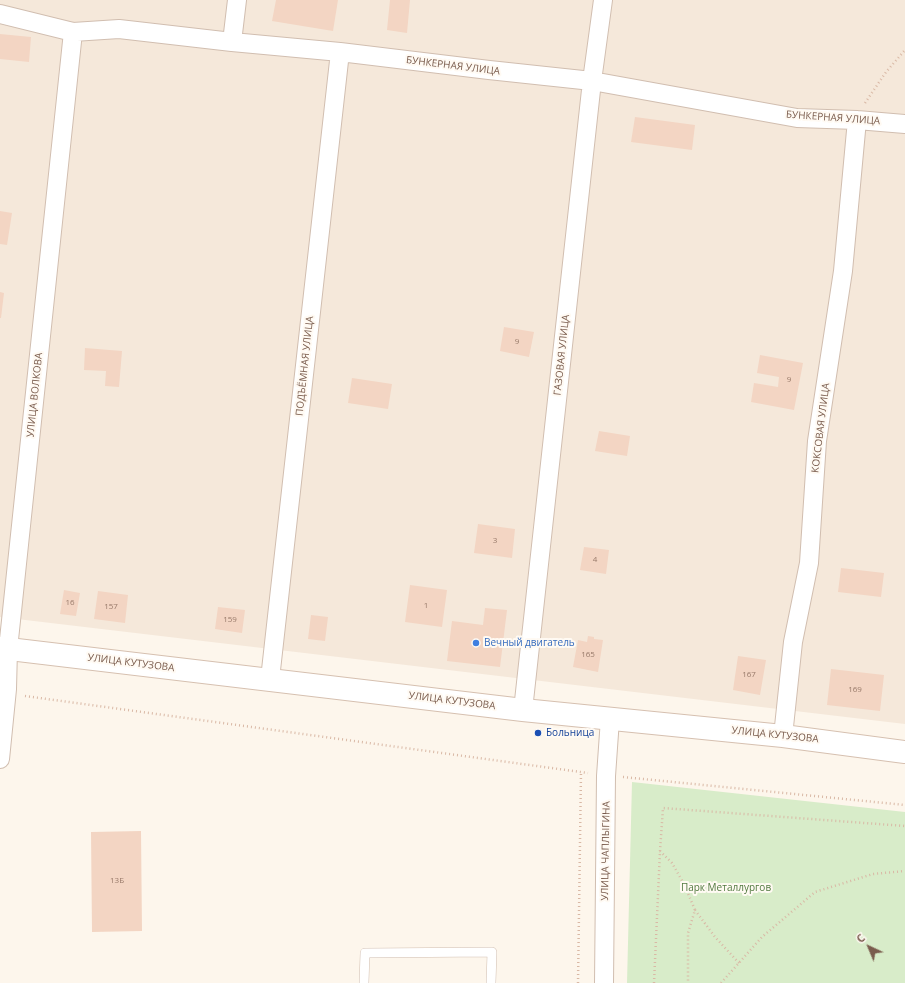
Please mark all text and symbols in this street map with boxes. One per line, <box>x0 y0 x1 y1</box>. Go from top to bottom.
street label: БУНКЕРНАЯ УЛИЦА <box>405 54 501 78</box>
street label: БУНКЕРНАЯ УЛИЦА <box>785 109 881 127</box>
street label: ГАЗОВАЯ УЛИЦА <box>552 314 572 396</box>
street label: ПОДЪЁМНАЯ УЛИЦА <box>294 315 316 417</box>
house number: 9 <box>515 337 519 347</box>
street label: УЛИЦА ВОЛКОВА <box>25 352 45 438</box>
house number: 9 <box>787 375 791 385</box>
street label: КОКСОВАЯ УЛИЦА <box>810 382 832 474</box>
house number: 3 <box>493 536 497 546</box>
house number: 4 <box>593 555 597 565</box>
house number: 16 <box>65 598 75 608</box>
house number: 1 <box>424 601 428 611</box>
house number: 157 <box>104 602 118 612</box>
house number: 159 <box>223 615 237 625</box>
place label: Вечный двигатель <box>484 637 575 649</box>
marker: Вечный двигатель <box>471 638 481 648</box>
house number: 165 <box>581 650 595 660</box>
street label: УЛИЦА КУТУЗОВА <box>87 652 175 674</box>
house number: 167 <box>742 670 756 680</box>
house number: 169 <box>848 685 862 695</box>
street label: УЛИЦА КУТУЗОВА <box>408 690 496 712</box>
street label: УЛИЦА КУТУЗОВА <box>731 724 819 746</box>
place label: Больница <box>546 727 594 739</box>
marker: Больница <box>533 728 543 738</box>
street label: УЛИЦА ЧАПЛЫГИНА <box>599 801 613 901</box>
house number: 13Б <box>110 876 124 886</box>
park label: Парк Металлургов <box>681 882 771 894</box>
north arrow <box>849 927 889 967</box>
text: С <box>853 930 868 946</box>

